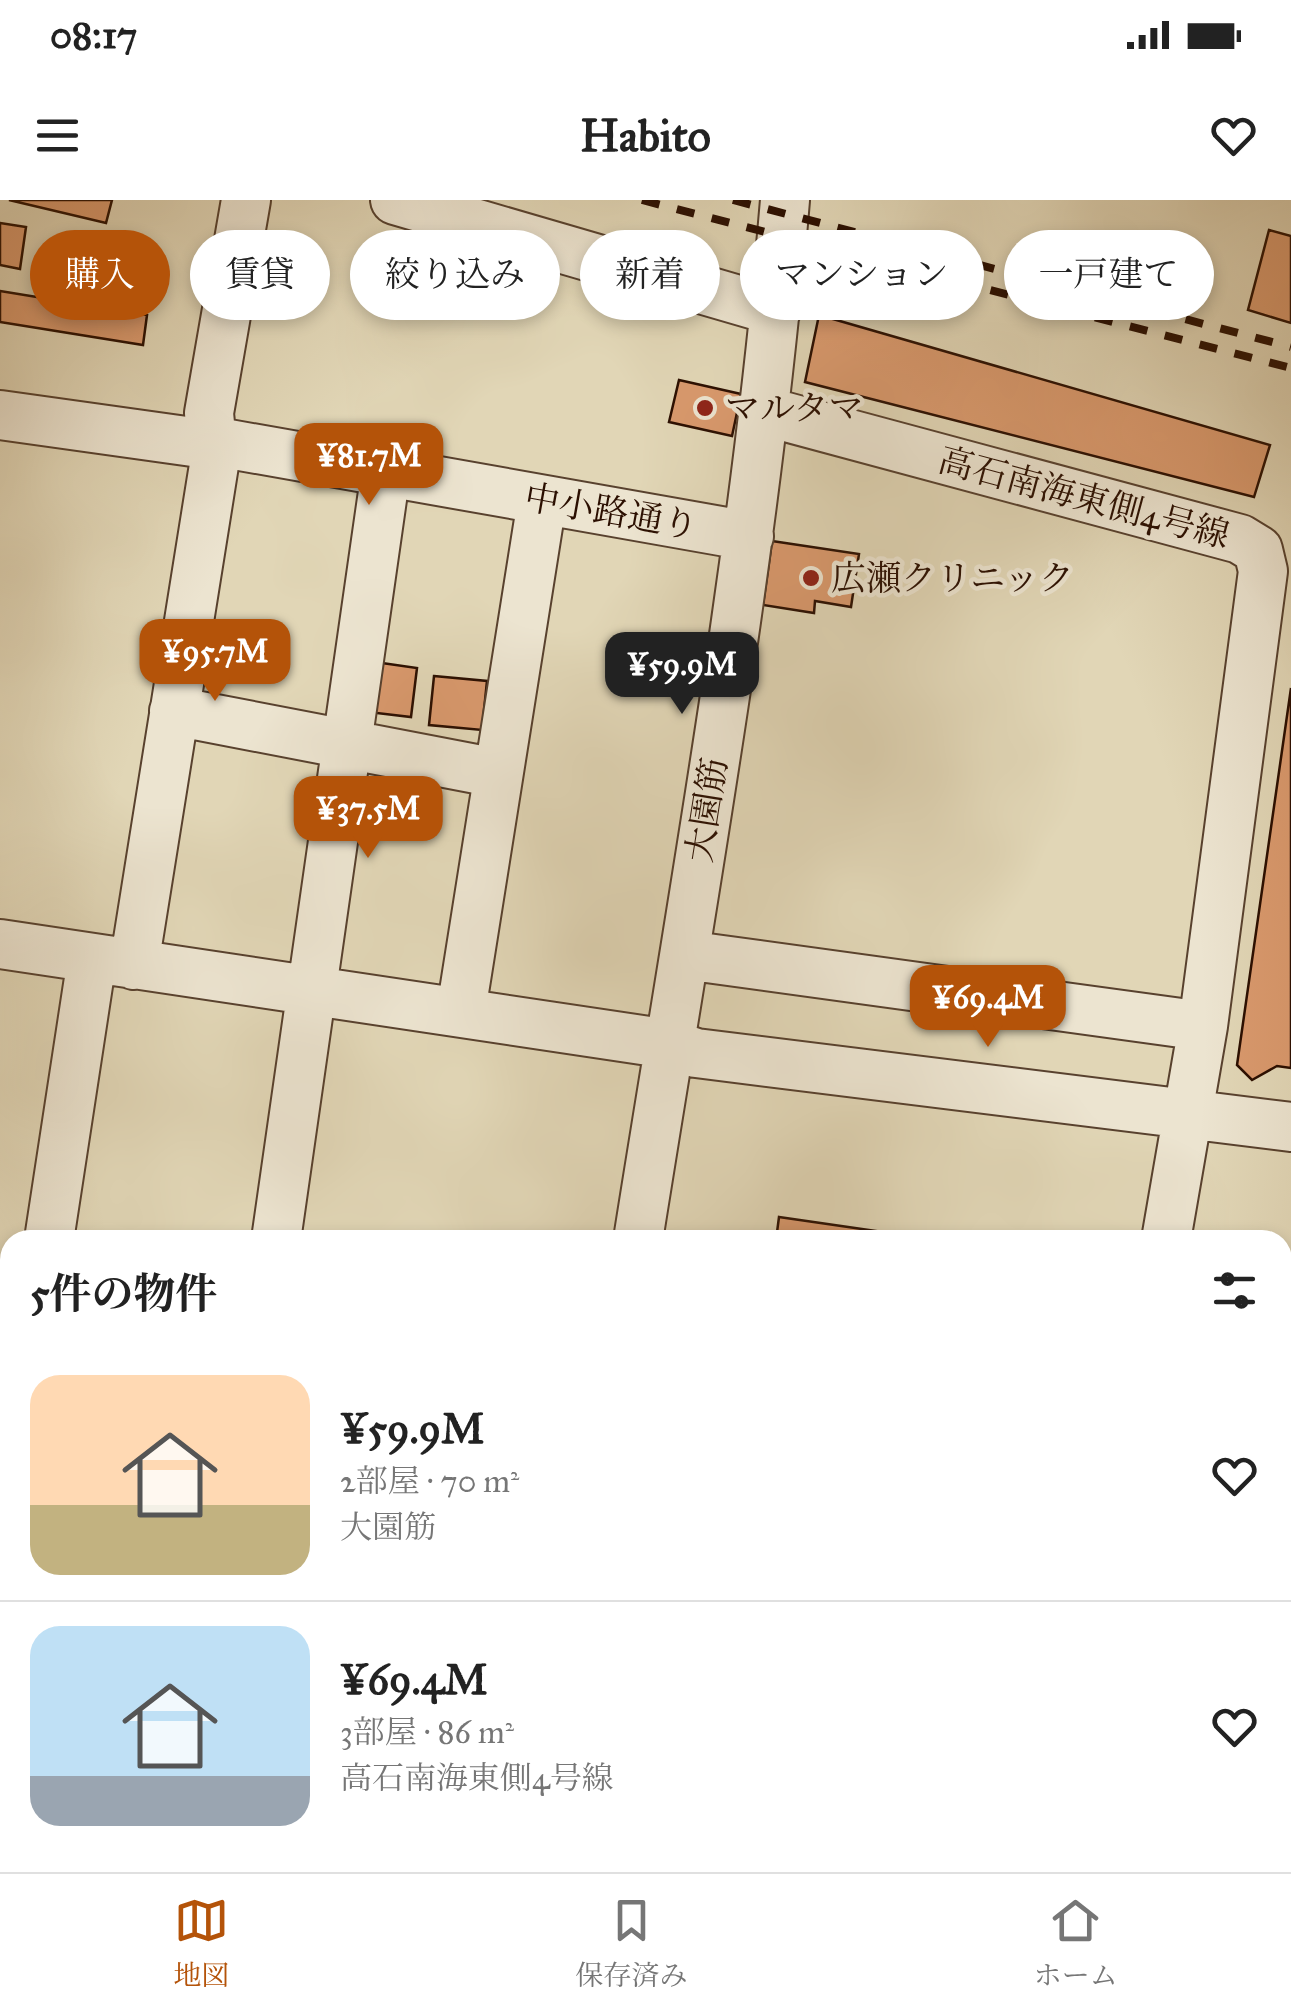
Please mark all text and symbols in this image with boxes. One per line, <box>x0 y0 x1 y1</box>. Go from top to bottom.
text: 08:17 <box>50 12 137 58</box>
icon: menu <box>30 108 85 163</box>
text: Habito <box>580 108 711 163</box>
icon: heart <box>1206 108 1261 163</box>
chip: 購入 <box>30 230 170 320</box>
chip: 賃貸 <box>190 230 330 320</box>
chip: 絞り込み <box>350 230 560 320</box>
chip: 新着 <box>580 230 720 320</box>
chip: マンション <box>740 230 984 320</box>
chip: 一戸建て <box>1004 230 1214 320</box>
place label: マルタマ <box>725 387 864 430</box>
marker: マルタマ <box>694 397 716 419</box>
pin: ¥81.7M <box>288 423 450 508</box>
text: ¥81.7M <box>316 436 422 475</box>
street label: 高石南海東側4号線 <box>934 438 1234 558</box>
street label: 中小路通り <box>521 476 701 548</box>
place label: 広瀬クリニック <box>831 557 1074 600</box>
marker: 広瀬クリニック <box>800 567 822 589</box>
pin: ¥95.7M <box>134 619 296 704</box>
text: ¥95.7M <box>161 632 269 671</box>
pin: ¥59.9M <box>601 632 763 717</box>
text: ¥59.9M <box>627 645 737 684</box>
street label: 大園筋 <box>678 755 736 865</box>
pin: ¥37.5M <box>287 776 449 861</box>
text: ¥37.5M <box>316 789 420 828</box>
pin: ¥69.4M <box>907 965 1069 1050</box>
text: ¥69.4M <box>932 978 1044 1017</box>
icon: filters <box>1207 1263 1262 1318</box>
text: 5件の物件 <box>30 1268 218 1320</box>
text: ¥59.9M <box>340 1403 484 1455</box>
icon: home <box>110 1415 230 1535</box>
icon: heart <box>1207 1448 1262 1503</box>
text: 2部屋 · 70 m² <box>340 1462 519 1501</box>
text: 大園筋 <box>340 1508 436 1547</box>
text: ¥69.4M <box>340 1654 488 1706</box>
icon: home <box>110 1666 230 1786</box>
icon: heart <box>1207 1699 1262 1754</box>
text: 3部屋 · 86 m² <box>340 1713 514 1752</box>
text: 高石南海東側4号線 <box>340 1759 614 1798</box>
tab: 地図 <box>173 1893 229 1993</box>
tab: 保存済み <box>575 1893 688 1993</box>
tab: ホーム <box>1034 1893 1118 1993</box>

